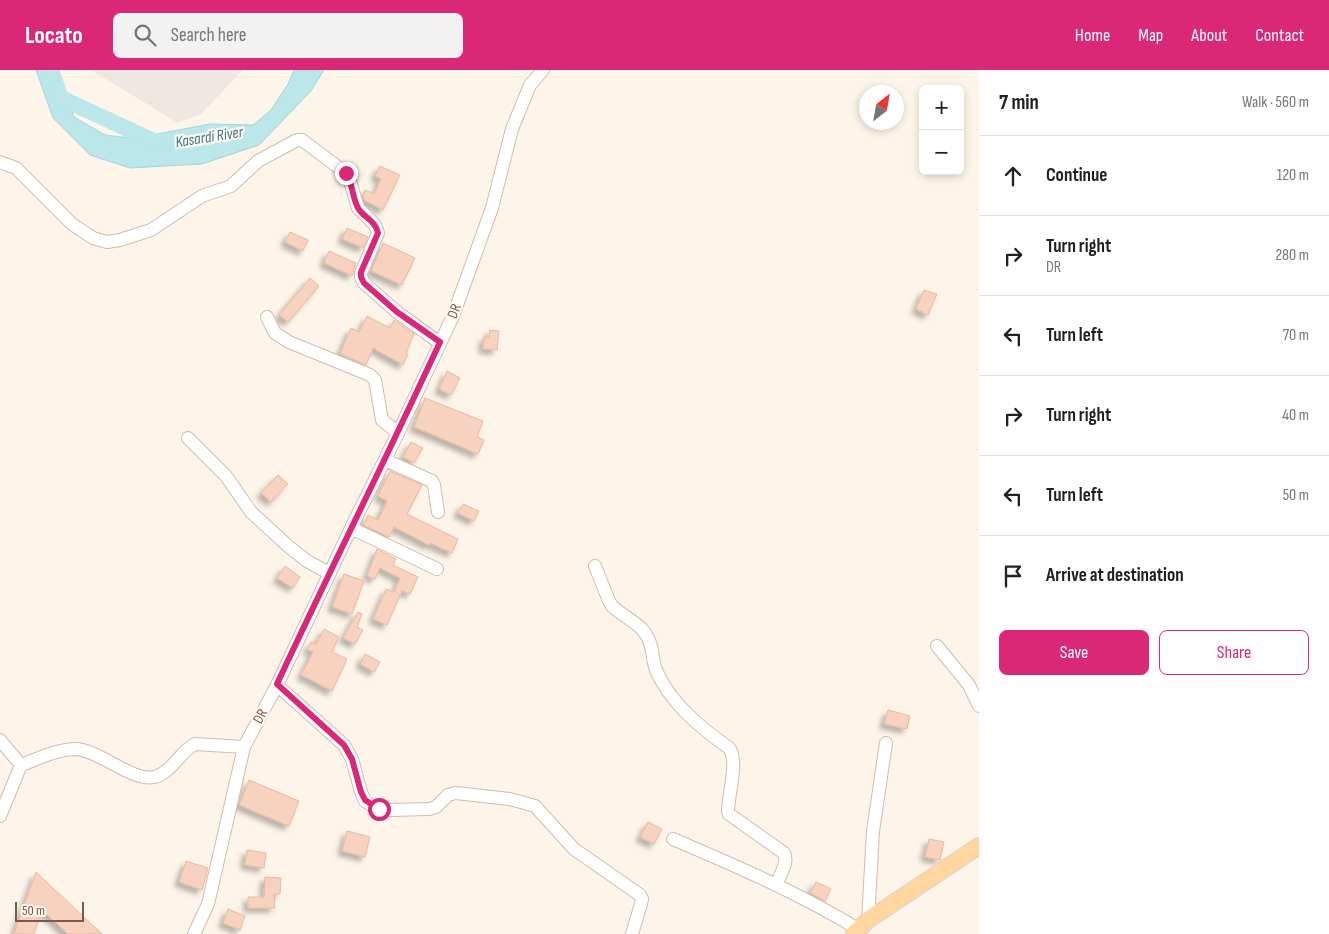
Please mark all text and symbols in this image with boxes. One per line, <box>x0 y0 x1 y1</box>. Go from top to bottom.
search box <box>113 13 463 58</box>
text: Locato <box>25 21 83 50</box>
icon: search <box>131 21 159 49</box>
text: Search here <box>171 24 246 47</box>
text: Home <box>1075 25 1110 46</box>
text: Map <box>1138 25 1163 46</box>
text: About <box>1191 25 1227 46</box>
text: Contact <box>1255 25 1304 46</box>
north arrow <box>859 85 904 130</box>
map controls <box>919 85 964 175</box>
button: + <box>919 85 964 130</box>
text: 7 min <box>999 90 1039 115</box>
text: Walk · 560 m <box>1242 93 1309 112</box>
water label: Kasardi River <box>174 123 245 152</box>
button: − <box>919 130 964 175</box>
route end <box>335 162 358 185</box>
icon: ahead <box>999 162 1027 190</box>
text: Continue <box>1046 164 1107 187</box>
text: 120 m <box>1277 166 1309 185</box>
text: Turn right <box>1046 235 1111 258</box>
icon: right <box>999 242 1027 270</box>
text: 280 m <box>1275 246 1309 265</box>
text: DR <box>1046 258 1061 277</box>
street label: DR <box>443 301 466 321</box>
icon: left <box>999 322 1027 350</box>
text: Turn left <box>1046 324 1103 347</box>
text: 70 m <box>1283 326 1309 345</box>
icon: right <box>999 402 1027 430</box>
text: Turn right <box>1046 404 1111 427</box>
text: 40 m <box>1282 406 1309 425</box>
icon: left <box>999 482 1027 510</box>
text: Turn left <box>1046 484 1103 507</box>
text: 50 m <box>1283 486 1309 505</box>
icon: arrive <box>999 562 1027 590</box>
text: Arrive at destination <box>1046 564 1184 587</box>
button: Save <box>999 630 1149 675</box>
button: Share <box>1159 630 1309 675</box>
street label: DR <box>249 705 272 727</box>
route start <box>368 798 391 821</box>
scale bar <box>15 899 84 922</box>
text: 50 m <box>22 902 45 919</box>

